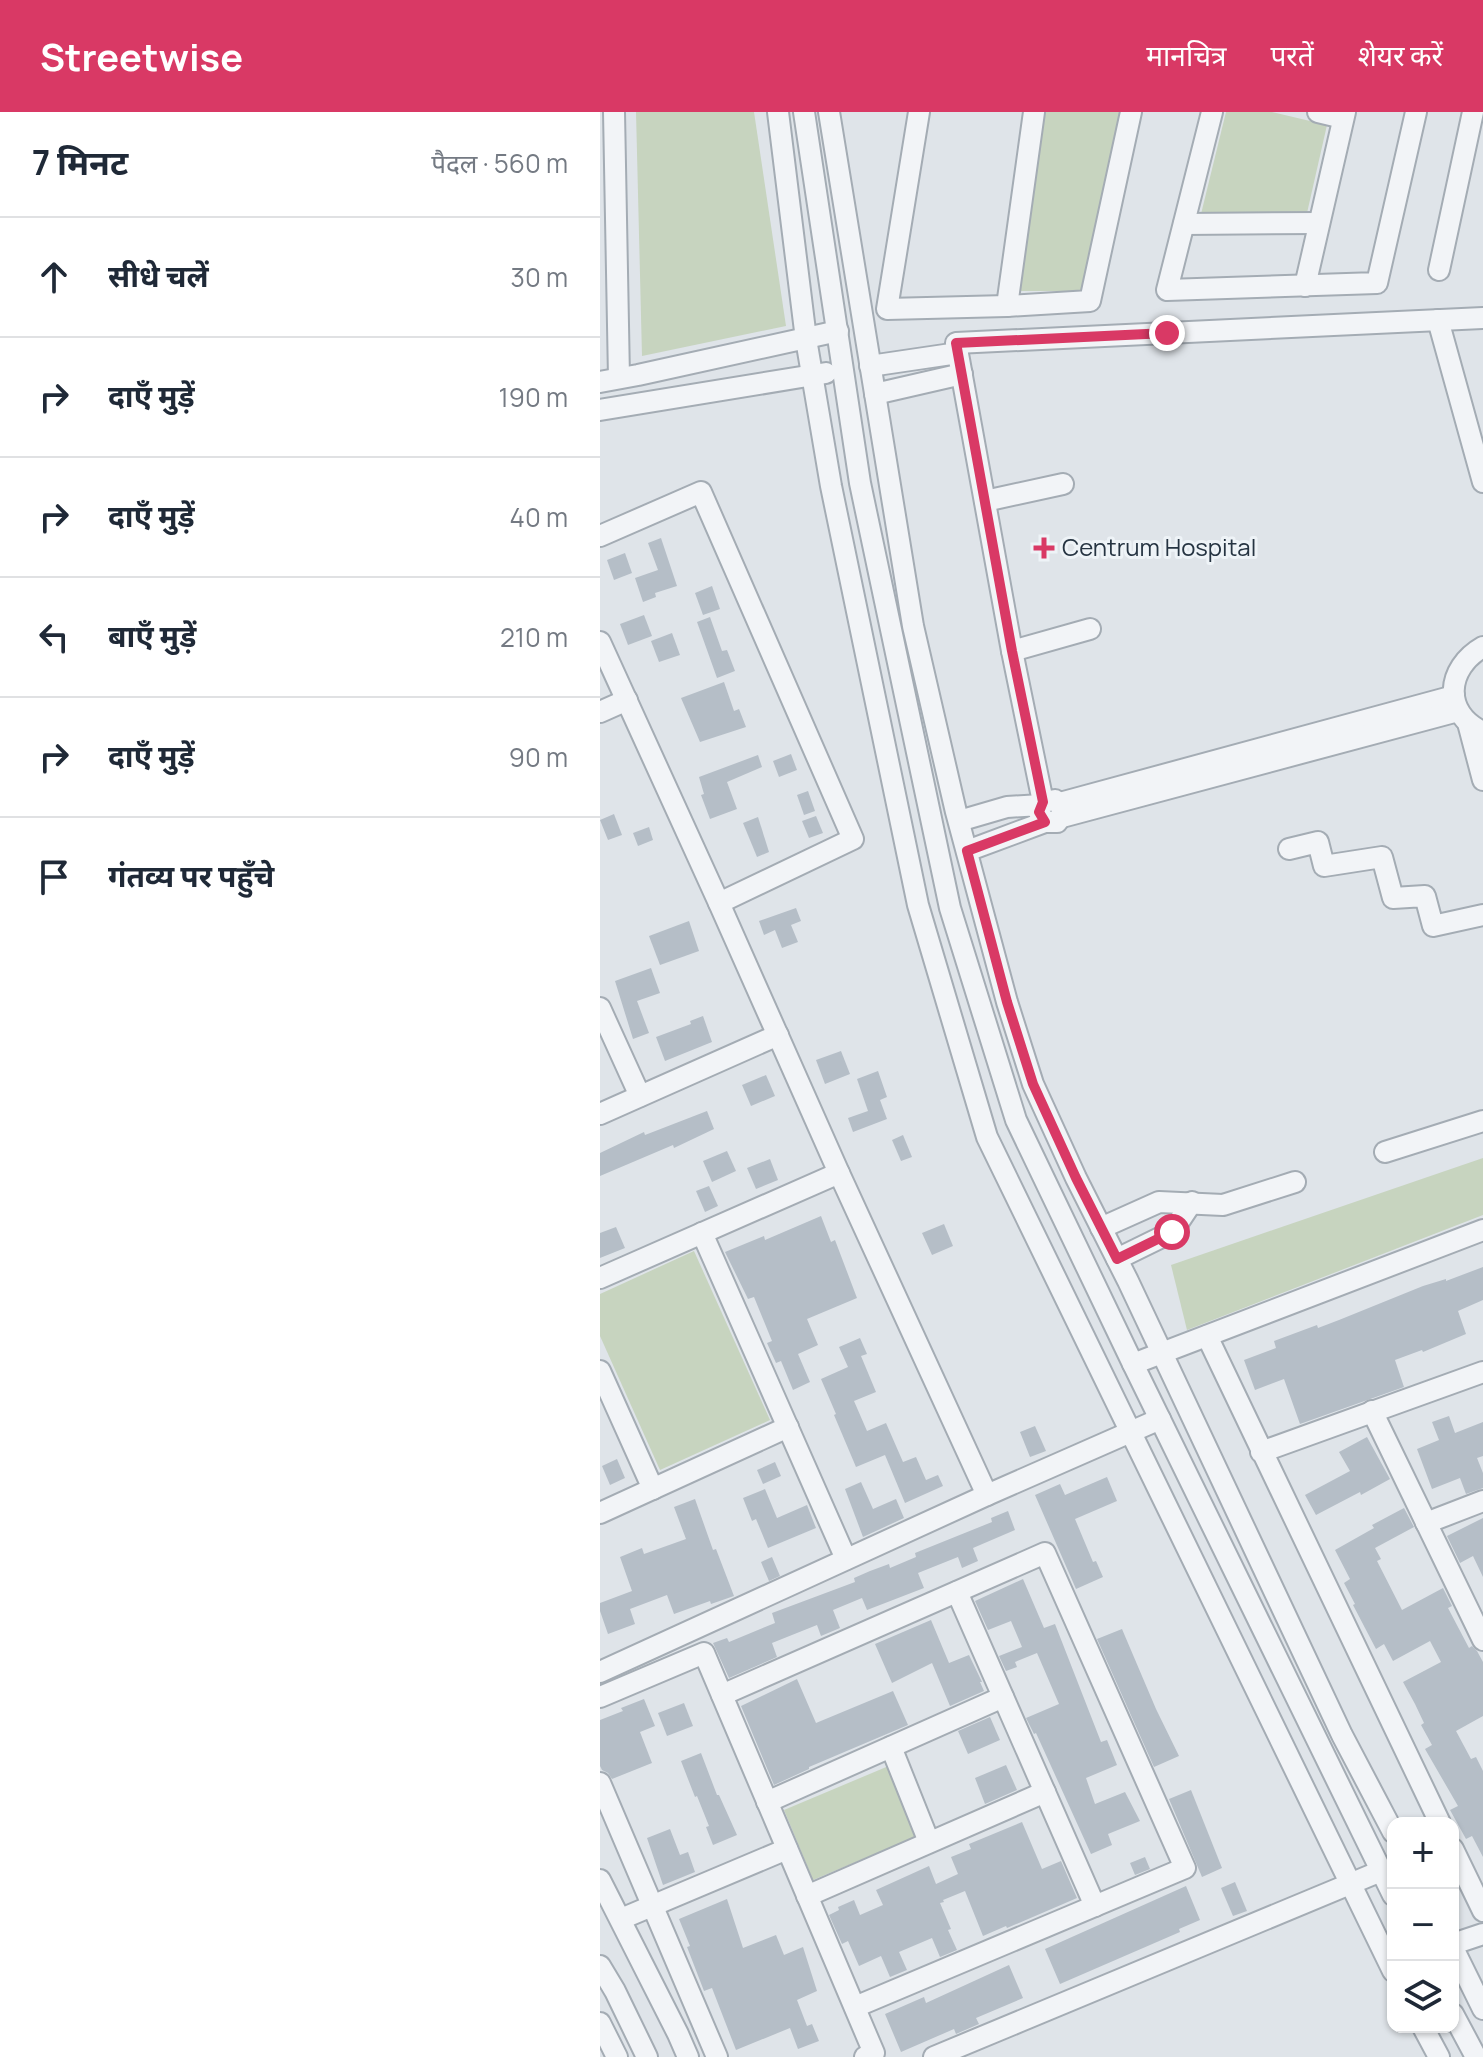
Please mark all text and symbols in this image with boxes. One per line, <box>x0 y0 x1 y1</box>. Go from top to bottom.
text: Streetwise <box>40 30 243 82</box>
text: मानचित्र <box>1146 36 1226 74</box>
text: परतें <box>1270 36 1314 74</box>
text: शेयर करें <box>1358 36 1443 74</box>
text: 7 मिनट <box>32 139 128 185</box>
text: पैदल · 560 m <box>431 145 568 181</box>
icon: ahead <box>32 255 76 299</box>
text: सीधे चलें <box>108 255 209 296</box>
text: 30 m <box>511 259 568 295</box>
route end <box>1149 315 1185 351</box>
icon: right <box>32 375 76 419</box>
text: दाएँ मुड़ें <box>108 375 195 416</box>
text: 190 m <box>499 379 568 415</box>
icon: right <box>32 495 76 539</box>
text: दाएँ मुड़ें <box>108 495 195 536</box>
text: 40 m <box>510 499 568 535</box>
place label: Centrum Hospital <box>1062 530 1256 563</box>
marker: Centrum Hospital <box>1033 537 1055 559</box>
icon: left <box>32 615 76 659</box>
text: बाएँ मुड़ें <box>108 615 196 656</box>
text: 210 m <box>500 619 568 655</box>
icon: right <box>32 735 76 779</box>
text: दाएँ मुड़ें <box>108 735 195 776</box>
text: 90 m <box>509 739 568 775</box>
icon: arrive <box>32 855 76 899</box>
text: गंतव्य पर पहुँचे <box>108 855 274 896</box>
route start <box>1154 1214 1190 1250</box>
map controls <box>1387 1817 1459 2033</box>
button: + <box>1387 1817 1459 1889</box>
button: − <box>1387 1889 1459 1961</box>
button: layers <box>1387 1961 1459 2033</box>

